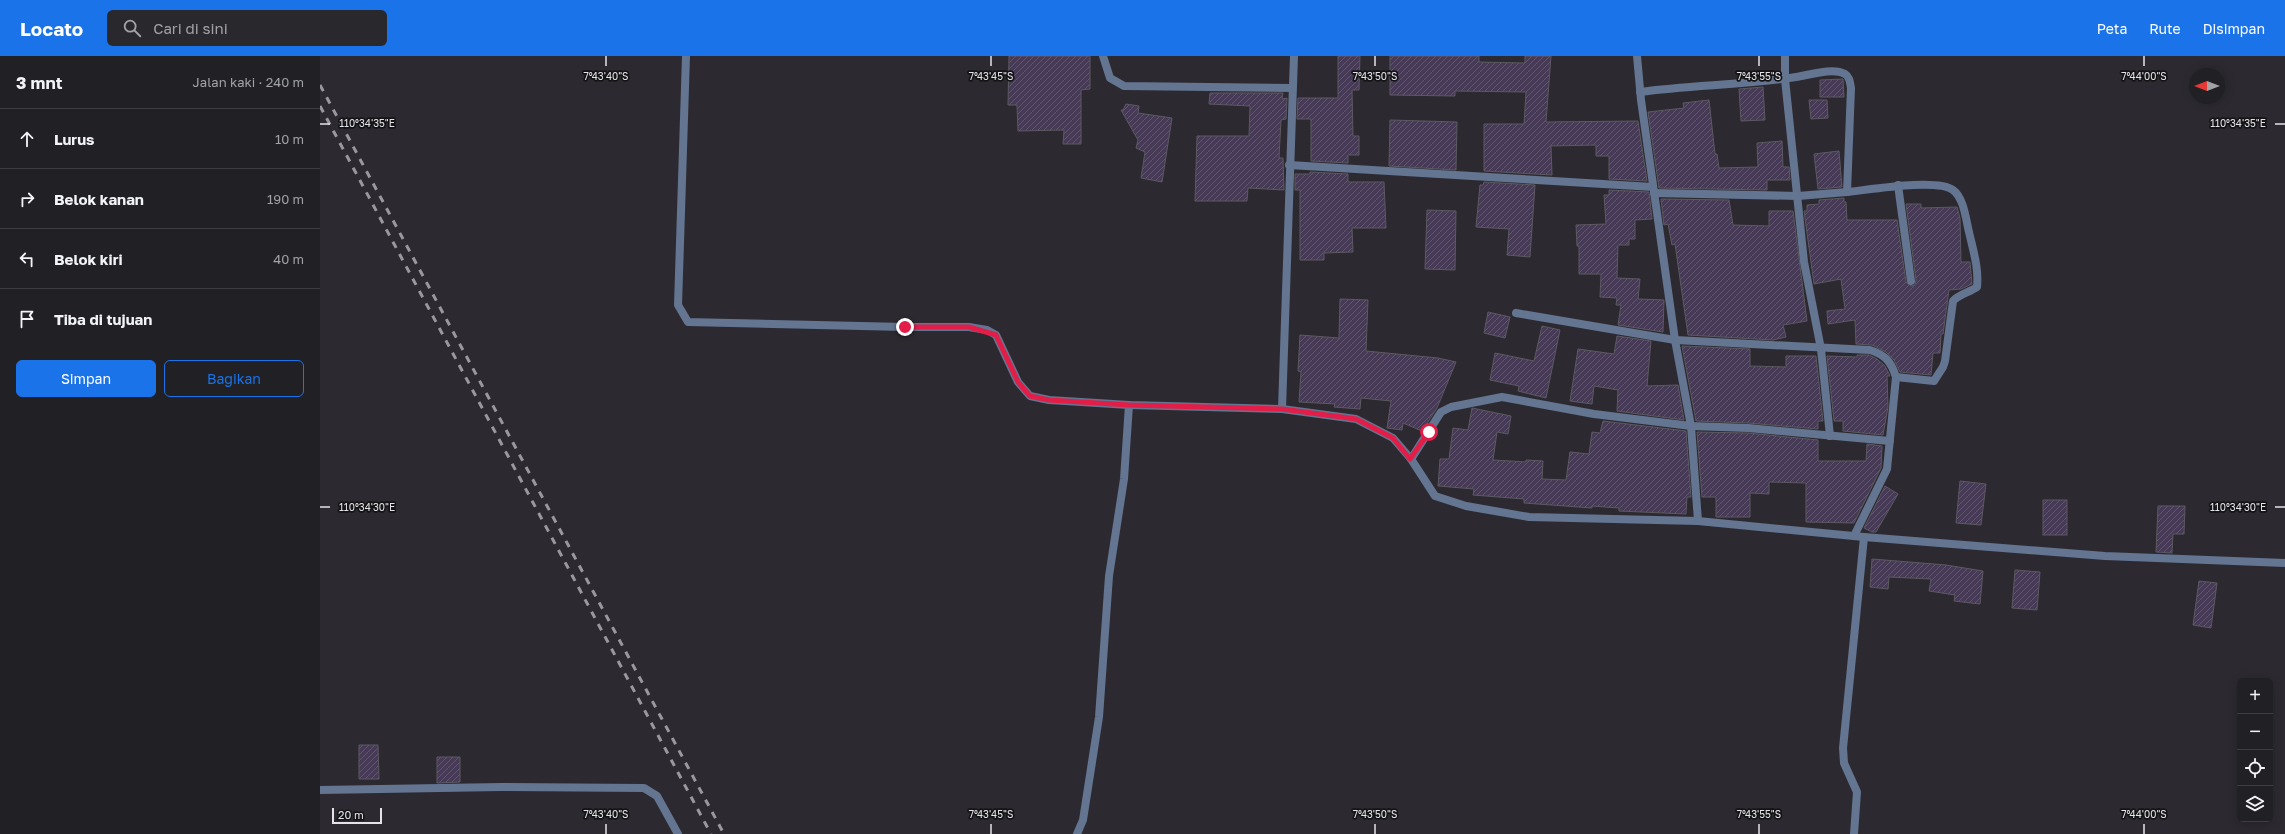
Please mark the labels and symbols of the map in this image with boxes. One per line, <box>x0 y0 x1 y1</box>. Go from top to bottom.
north arrow <box>2189 68 2225 104</box>
text: 7°43'40"S <box>583 70 629 82</box>
text: 7°43'45"S <box>969 70 1013 82</box>
text: 7°43'50"S <box>1353 70 1397 82</box>
text: 7°43'55"S <box>1737 70 1781 82</box>
text: 7°44'00"S <box>2121 70 2167 82</box>
text: 110°34'35"E <box>339 117 395 129</box>
text: 110°34'35"E <box>2210 117 2266 129</box>
route end <box>896 318 914 336</box>
route start <box>1420 423 1438 441</box>
text: 110°34'30"E <box>339 501 395 513</box>
text: 110°34'30"E <box>2210 501 2266 513</box>
scale bar <box>332 806 382 825</box>
text: 7°43'40"S <box>583 808 629 820</box>
text: 7°43'45"S <box>969 808 1013 820</box>
text: 7°43'50"S <box>1353 808 1397 820</box>
text: 7°43'55"S <box>1737 808 1781 820</box>
text: 7°44'00"S <box>2121 808 2167 820</box>

